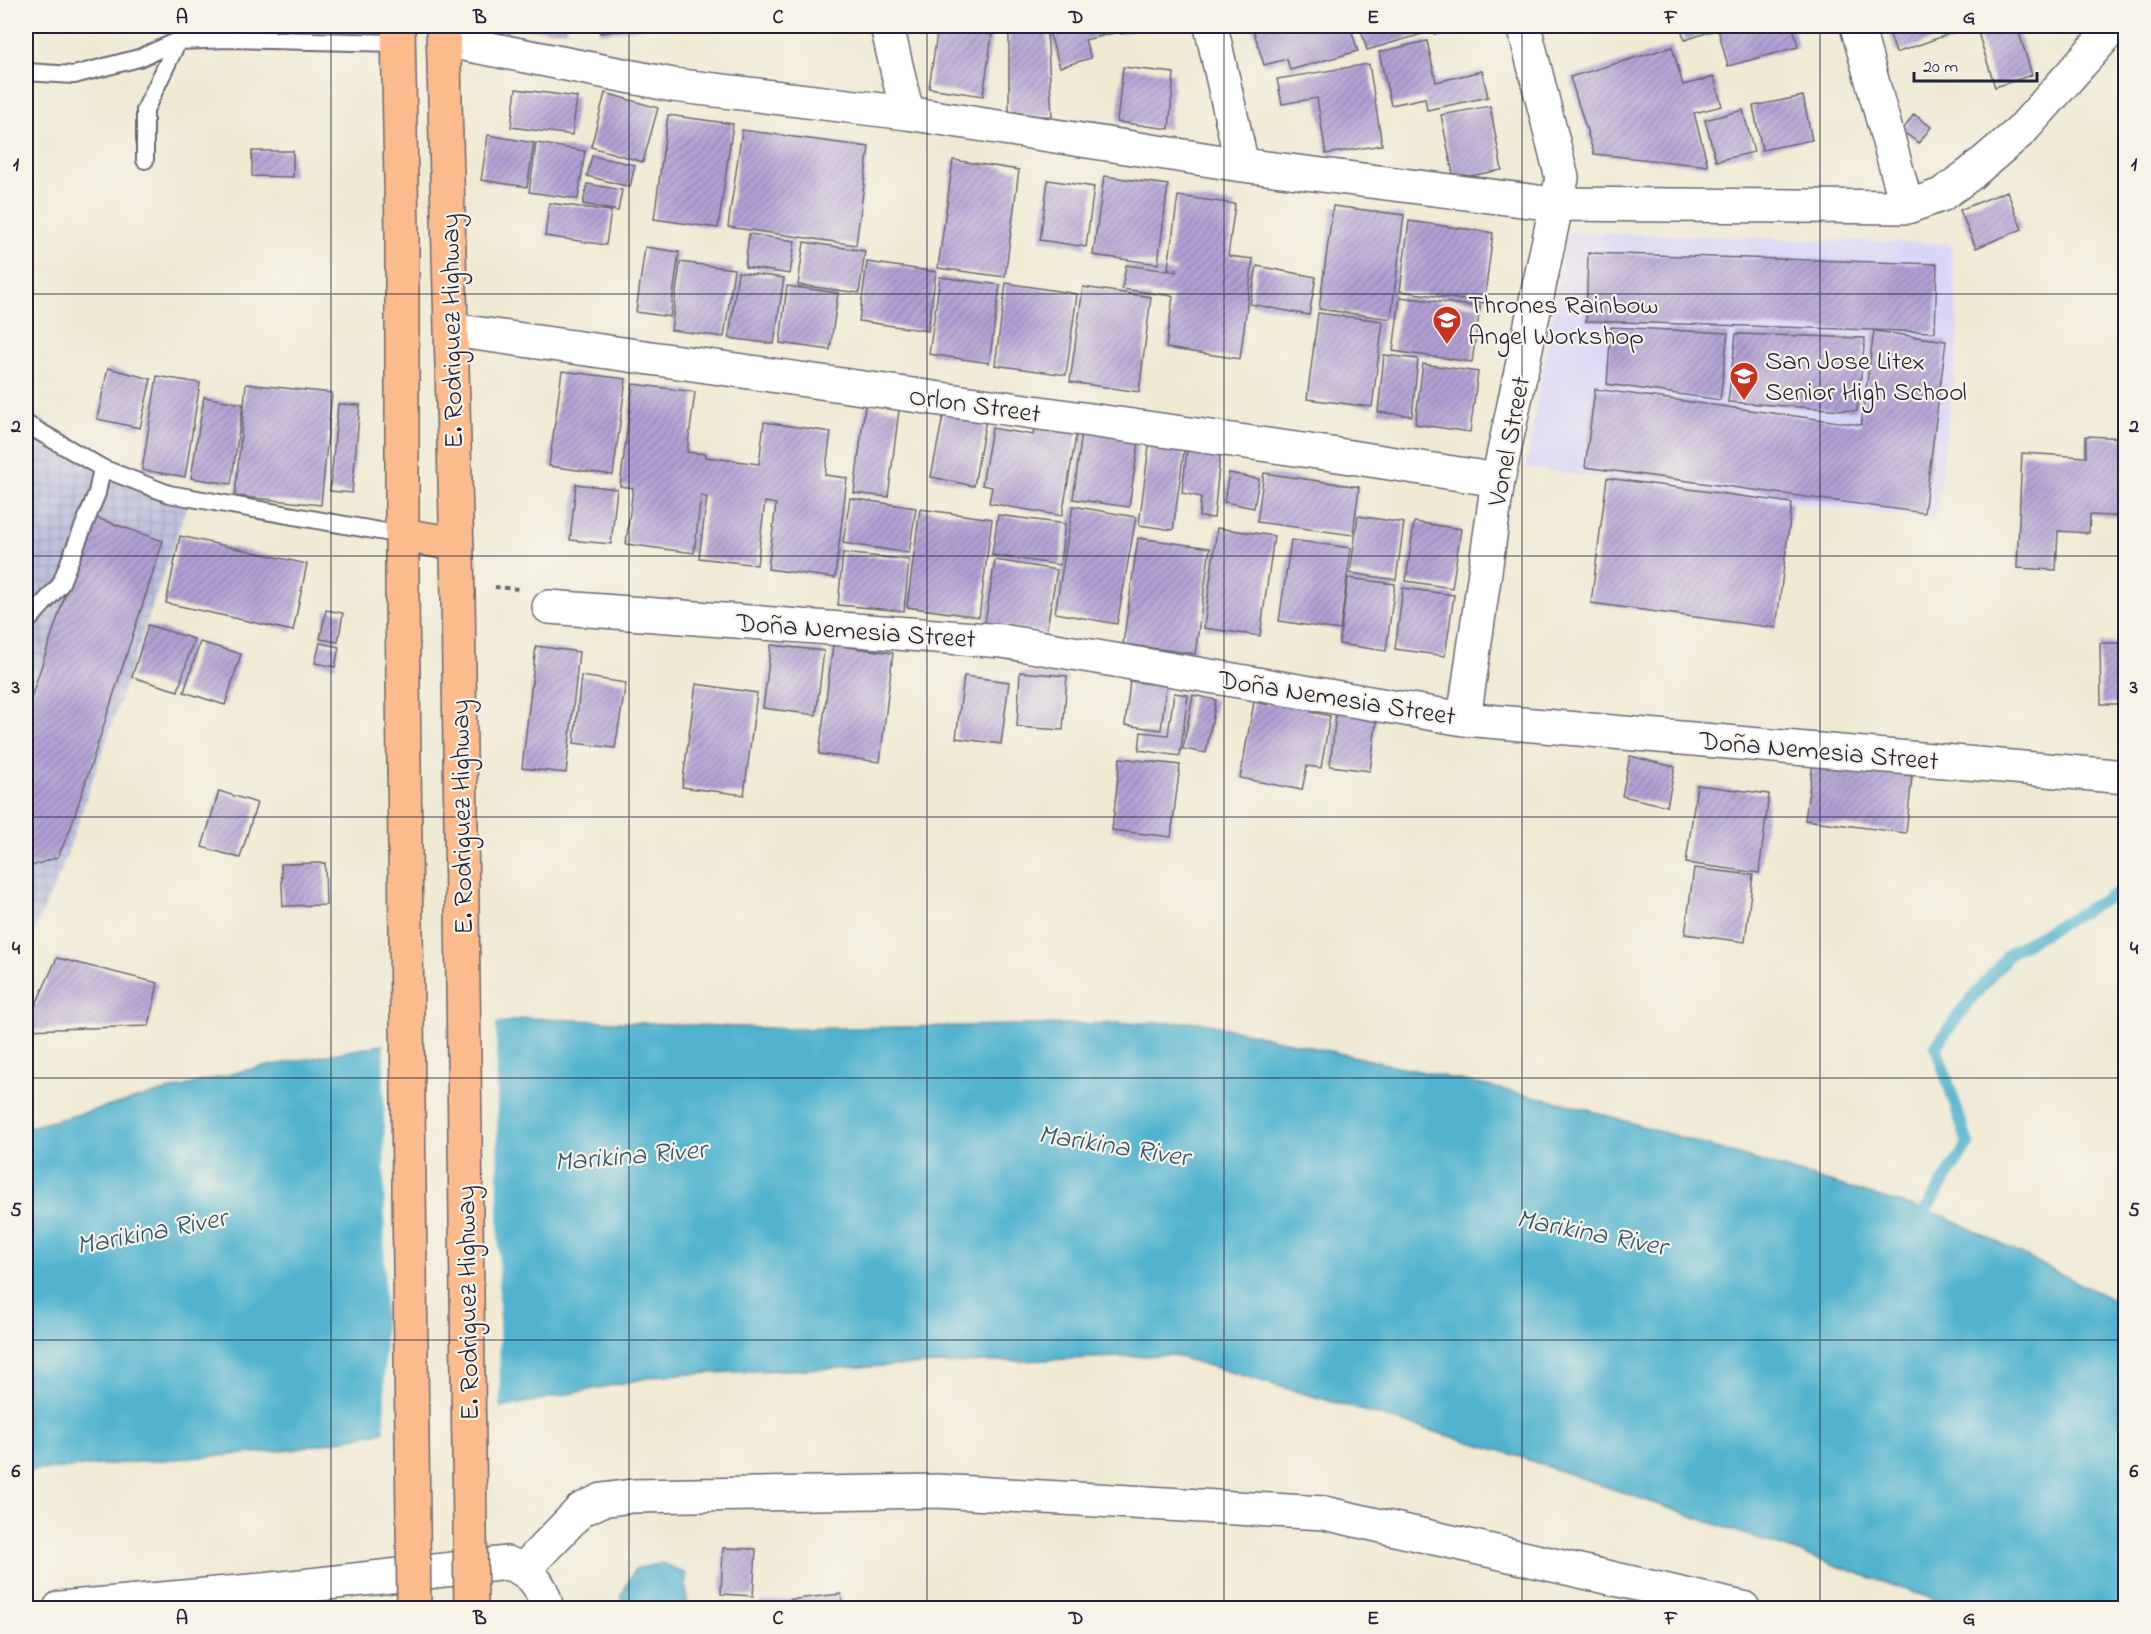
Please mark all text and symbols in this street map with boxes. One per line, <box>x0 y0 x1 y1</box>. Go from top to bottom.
text: A <box>176 4 188 33</box>
text: B <box>472 4 487 33</box>
text: C <box>773 4 784 33</box>
text: D <box>1068 4 1083 33</box>
text: E <box>1367 4 1379 33</box>
text: F <box>1664 4 1678 33</box>
text: G <box>1963 4 1976 33</box>
scale bar <box>1914 45 2037 83</box>
text: 20 m <box>1923 55 1958 81</box>
text: 1 <box>13 151 20 180</box>
text: 1 <box>2131 151 2138 180</box>
street label: E. Rodriguez Highway <box>432 213 475 449</box>
place label: Thrones Rainbow Angel Workshop <box>1468 287 1658 357</box>
school or university icon: Thrones Rainbow Angel Workshop <box>1431 304 1463 346</box>
place label: San Jose Litex Senior High School <box>1765 343 1967 413</box>
school or university icon: San Jose Litex Senior High School <box>1728 360 1760 402</box>
street label: Vonel Street <box>1479 373 1542 511</box>
street label: Orlon Street <box>906 378 1043 435</box>
text: 2 <box>10 413 21 442</box>
text: 2 <box>2128 413 2139 442</box>
street label: Doña Nemesia Street <box>734 605 977 660</box>
street label: Doña Nemesia Street <box>1214 661 1458 737</box>
text: 3 <box>11 674 20 703</box>
text: 3 <box>2129 674 2138 703</box>
street label: E. Rodriguez Highway <box>442 699 485 935</box>
street label: Doña Nemesia Street <box>1697 723 1940 782</box>
text: 4 <box>12 935 21 964</box>
text: 4 <box>2130 935 2139 964</box>
water label: Marikina River <box>1035 1115 1195 1180</box>
water label: Marikina River <box>553 1130 711 1185</box>
street label: E. Rodriguez Highway <box>448 1185 491 1421</box>
text: 5 <box>10 1197 22 1226</box>
text: 5 <box>2128 1197 2140 1226</box>
water label: Marikina River <box>73 1198 234 1268</box>
water label: Marikina River <box>1513 1200 1673 1270</box>
text: 6 <box>12 1458 21 1487</box>
text: 6 <box>2130 1458 2139 1487</box>
text: A <box>176 1605 188 1634</box>
text: B <box>472 1605 487 1634</box>
text: C <box>773 1605 784 1634</box>
text: D <box>1068 1605 1083 1634</box>
text: E <box>1367 1605 1379 1634</box>
text: F <box>1664 1605 1678 1634</box>
text: G <box>1963 1605 1976 1634</box>

